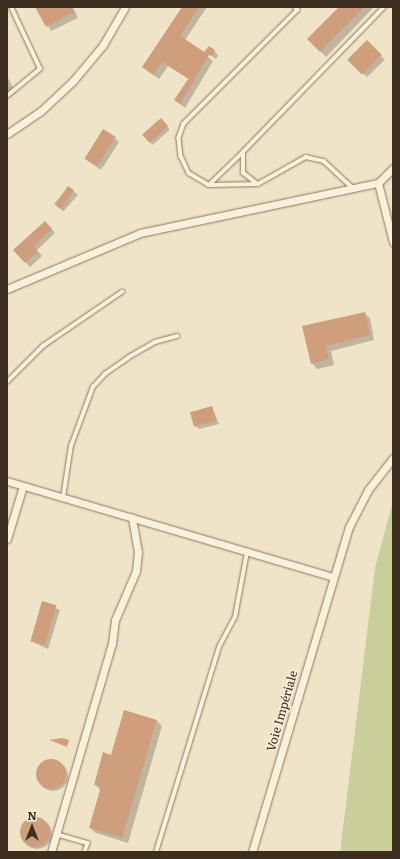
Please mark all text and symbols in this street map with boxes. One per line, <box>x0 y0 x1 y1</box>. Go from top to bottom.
street label: Voie Impériale <box>264 669 300 753</box>
north arrow <box>12 807 52 847</box>
text: N <box>27 807 37 823</box>

